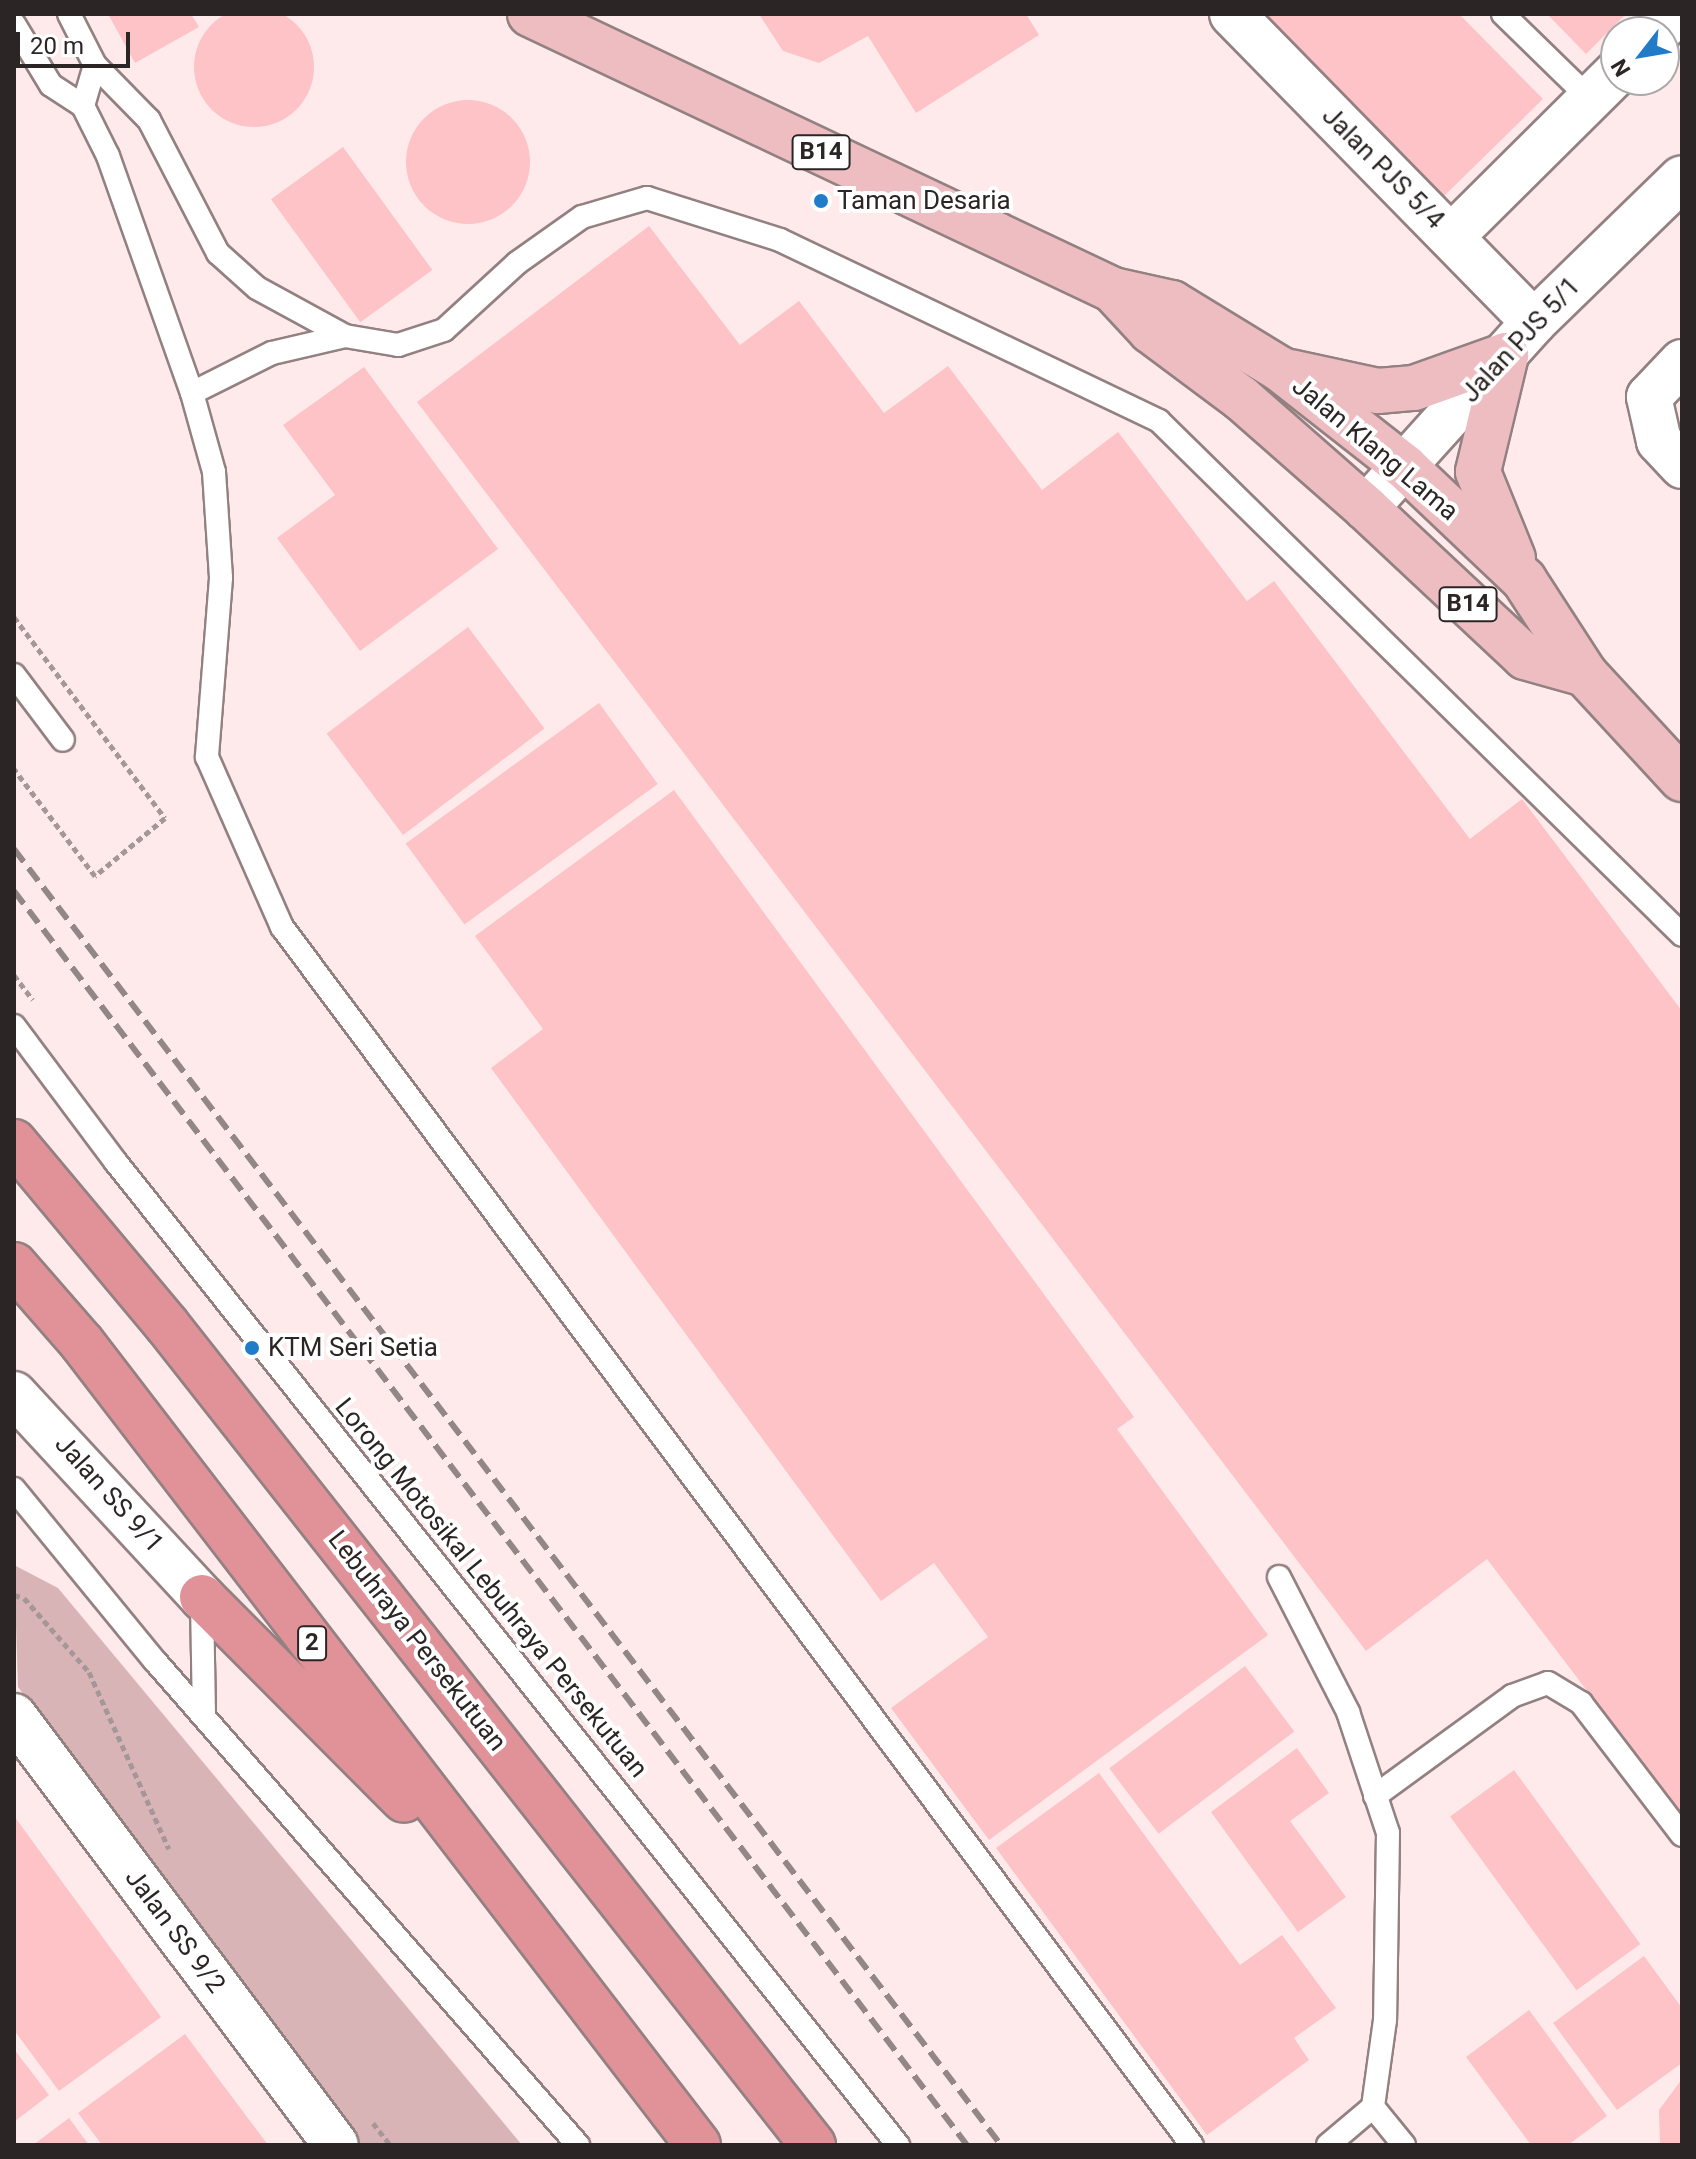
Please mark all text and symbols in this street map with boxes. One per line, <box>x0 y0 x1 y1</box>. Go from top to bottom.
scale bar <box>20 16 134 66</box>
north arrow <box>1600 16 1680 96</box>
text: 20 m <box>30 32 84 60</box>
text: N <box>1606 54 1635 81</box>
street label: Jalan PJS 5/4 <box>1315 100 1451 236</box>
road number: B14 <box>791 132 851 172</box>
place label: Taman Desaria <box>837 185 1011 217</box>
marker: Taman Desaria <box>812 192 830 210</box>
street label: Jalan PJS 5/1 <box>1455 271 1587 409</box>
street label: Jalan Klang Lama <box>1286 371 1464 527</box>
road number: B14 <box>1438 584 1498 624</box>
place label: KTM Seri Setia <box>268 1332 438 1364</box>
marker: KTM Seri Setia <box>243 1339 261 1357</box>
street label: Lorong Motosikal Lebuhraya Persekutuan <box>328 1392 654 1784</box>
street label: Jalan SS 9/1 <box>48 1429 170 1559</box>
street label: Lebuhraya Persekutuan <box>321 1525 513 1757</box>
road number: 2 <box>296 1623 328 1663</box>
street label: Jalan SS 9/2 <box>118 1863 232 1999</box>

